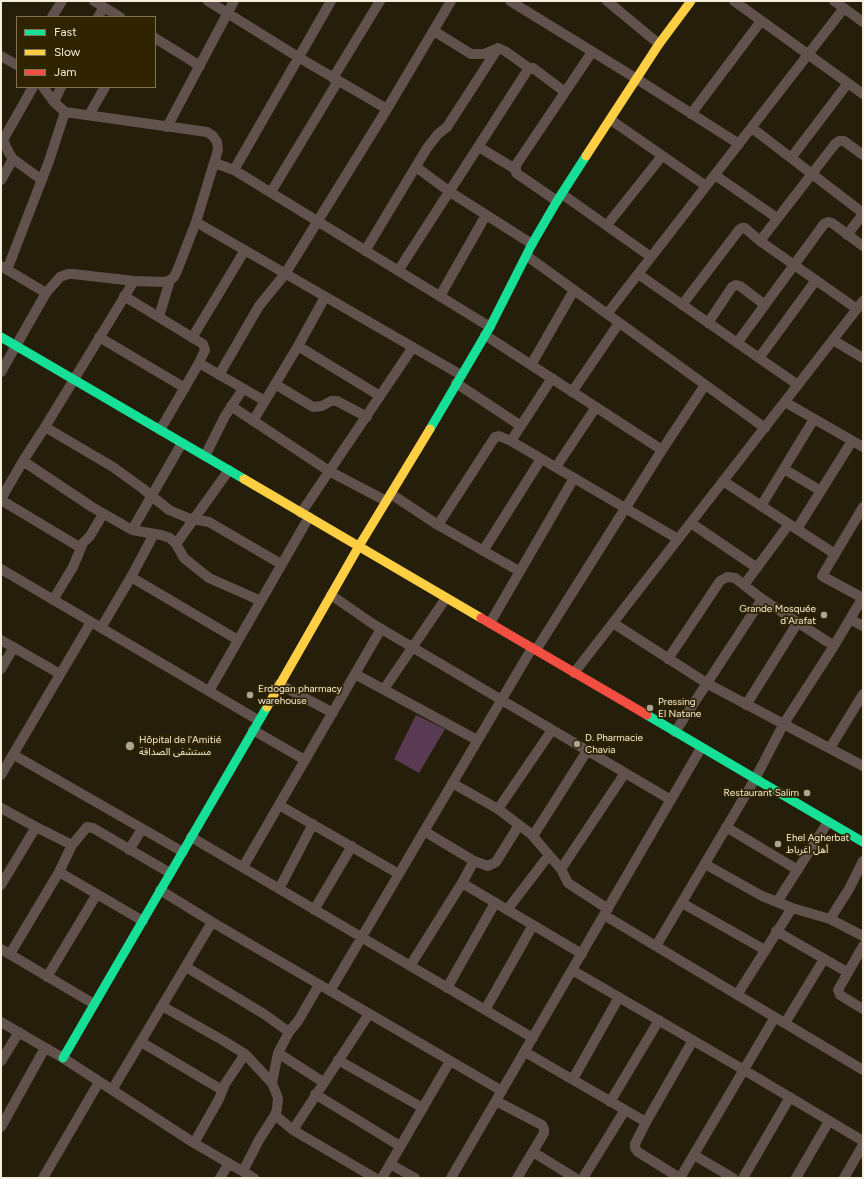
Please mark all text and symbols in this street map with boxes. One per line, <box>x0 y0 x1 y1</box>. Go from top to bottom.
legend <box>16 16 156 88</box>
text: Fast <box>54 25 77 39</box>
text: Slow <box>54 45 80 59</box>
text: Jam <box>54 65 77 79</box>
place label: Grande Mosquée d'Arafat <box>739 603 816 626</box>
marker: Grande Mosquée d'Arafat <box>819 610 829 620</box>
place label: Erdogan pharmacy warehouse <box>258 683 342 706</box>
marker: Erdogan pharmacy warehouse <box>245 690 255 700</box>
place label: Pressing El Natane <box>658 696 701 720</box>
marker: Pressing El Natane <box>645 703 655 713</box>
place label: D. Pharmacie Chavia <box>585 732 643 756</box>
place label: Hôpital de l'Amitié مستشفى الصداقة <box>139 734 221 758</box>
marker: D. Pharmacie Chavia <box>572 739 582 749</box>
marker: Hôpital de l'Amitié مستشفى الصداقة <box>124 740 136 752</box>
place label: Restaurant Salim <box>724 787 799 799</box>
marker: Restaurant Salim <box>802 788 812 798</box>
place label: Ehel Agherbat أهل اغرباط <box>786 832 849 856</box>
marker: Ehel Agherbat أهل اغرباط <box>773 839 783 849</box>

